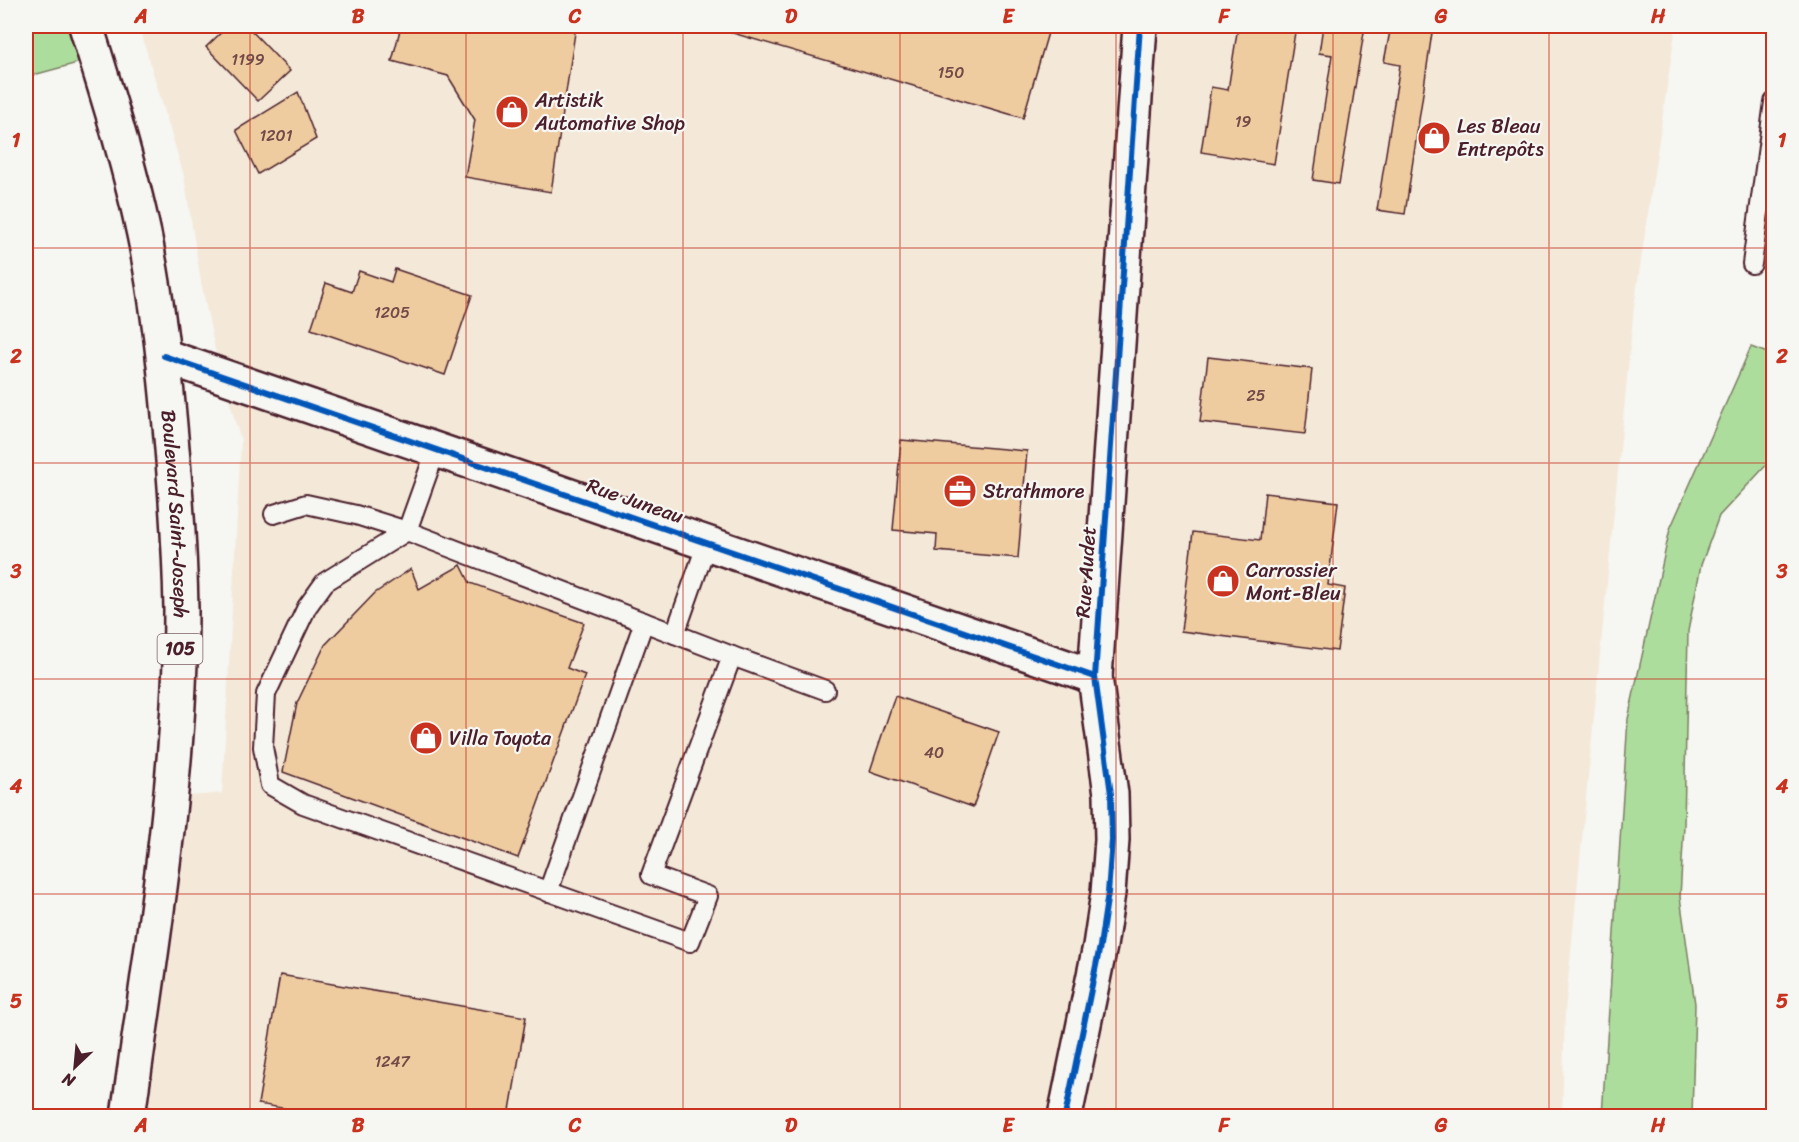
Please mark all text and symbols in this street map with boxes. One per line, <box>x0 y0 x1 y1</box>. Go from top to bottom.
text: A <box>133 0 148 34</box>
text: B <box>352 0 365 34</box>
text: C <box>568 0 582 34</box>
text: D <box>785 0 798 34</box>
text: E <box>1002 0 1015 34</box>
text: F <box>1218 0 1231 34</box>
text: G <box>1434 0 1448 34</box>
text: H <box>1650 0 1666 34</box>
house number: 1199 <box>231 45 265 74</box>
house number: 150 <box>938 58 964 87</box>
place label: Artistik Automative Shop <box>534 83 685 141</box>
shop icon: Artistik Automative Shop <box>494 94 530 130</box>
house number: 19 <box>1235 107 1252 136</box>
place label: Les Bleau Entrepôts <box>1457 109 1545 167</box>
shop icon: Les Bleau Entrepôts <box>1416 120 1452 156</box>
house number: 1201 <box>259 121 293 150</box>
text: 1 <box>12 123 21 158</box>
text: 1 <box>1778 123 1787 158</box>
house number: 1205 <box>374 298 410 327</box>
text: 2 <box>9 339 22 374</box>
text: 2 <box>1775 339 1788 374</box>
house number: 25 <box>1246 381 1266 410</box>
street label: Boulevard Saint-Joseph <box>151 408 199 618</box>
street label: Rue Juneau <box>582 468 688 534</box>
office icon: Strathmore <box>942 473 978 509</box>
place label: Strathmore <box>983 474 1085 509</box>
street label: Rue Audet <box>1065 525 1107 619</box>
place label: Carrossier Mont-Bleu <box>1246 553 1341 611</box>
text: 3 <box>10 554 22 589</box>
text: 3 <box>1776 554 1788 589</box>
shop icon: Carrossier Mont-Bleu <box>1205 563 1241 599</box>
road number: 105 <box>158 634 202 664</box>
shop icon: Villa Toyota <box>408 720 444 756</box>
place label: Villa Toyota <box>449 721 552 756</box>
house number: 40 <box>924 738 944 767</box>
text: 4 <box>9 769 23 804</box>
text: 4 <box>1775 769 1789 804</box>
text: 5 <box>10 984 22 1019</box>
text: 5 <box>1776 984 1788 1019</box>
north arrow <box>45 1037 105 1097</box>
house number: 1247 <box>374 1047 410 1076</box>
text: N <box>56 1064 81 1096</box>
text: A <box>133 1108 148 1142</box>
text: B <box>352 1108 365 1142</box>
text: C <box>568 1108 582 1142</box>
text: D <box>785 1108 798 1142</box>
text: E <box>1002 1108 1015 1142</box>
text: F <box>1218 1108 1231 1142</box>
text: G <box>1434 1108 1448 1142</box>
text: H <box>1650 1108 1666 1142</box>

